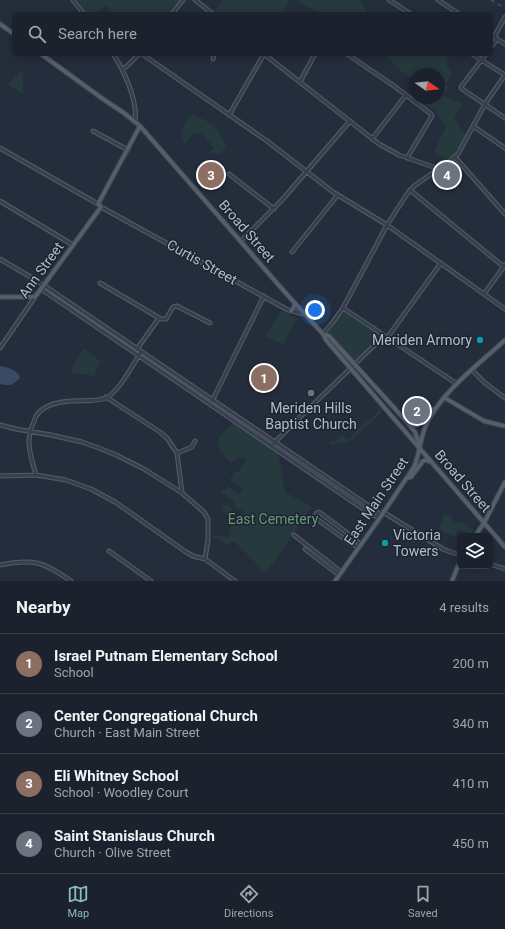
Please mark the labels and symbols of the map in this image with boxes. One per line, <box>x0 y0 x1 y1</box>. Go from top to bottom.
north arrow <box>409 68 445 104</box>
pin: 3 <box>198 160 224 190</box>
pin: 4 <box>434 160 460 190</box>
street label: Broad Street <box>216 197 279 266</box>
street label: Curtis Street <box>164 236 240 288</box>
street label: Ann Street <box>15 239 67 301</box>
your location <box>305 300 325 320</box>
place label: Meriden Armory <box>372 332 472 348</box>
marker: Meriden Armory <box>475 335 485 345</box>
pin: 1 <box>251 363 277 393</box>
marker: Meriden Hills Baptist Church <box>306 388 316 398</box>
pin: 2 <box>404 396 430 426</box>
place label: Meriden Hills Baptist Church <box>265 400 357 432</box>
street label: Broad Street <box>432 447 495 516</box>
street label: East Main Street <box>341 454 411 548</box>
park label: East Cemetery <box>228 511 319 527</box>
place label: Victoria Towers <box>393 527 441 559</box>
marker: Victoria Towers <box>380 538 390 548</box>

